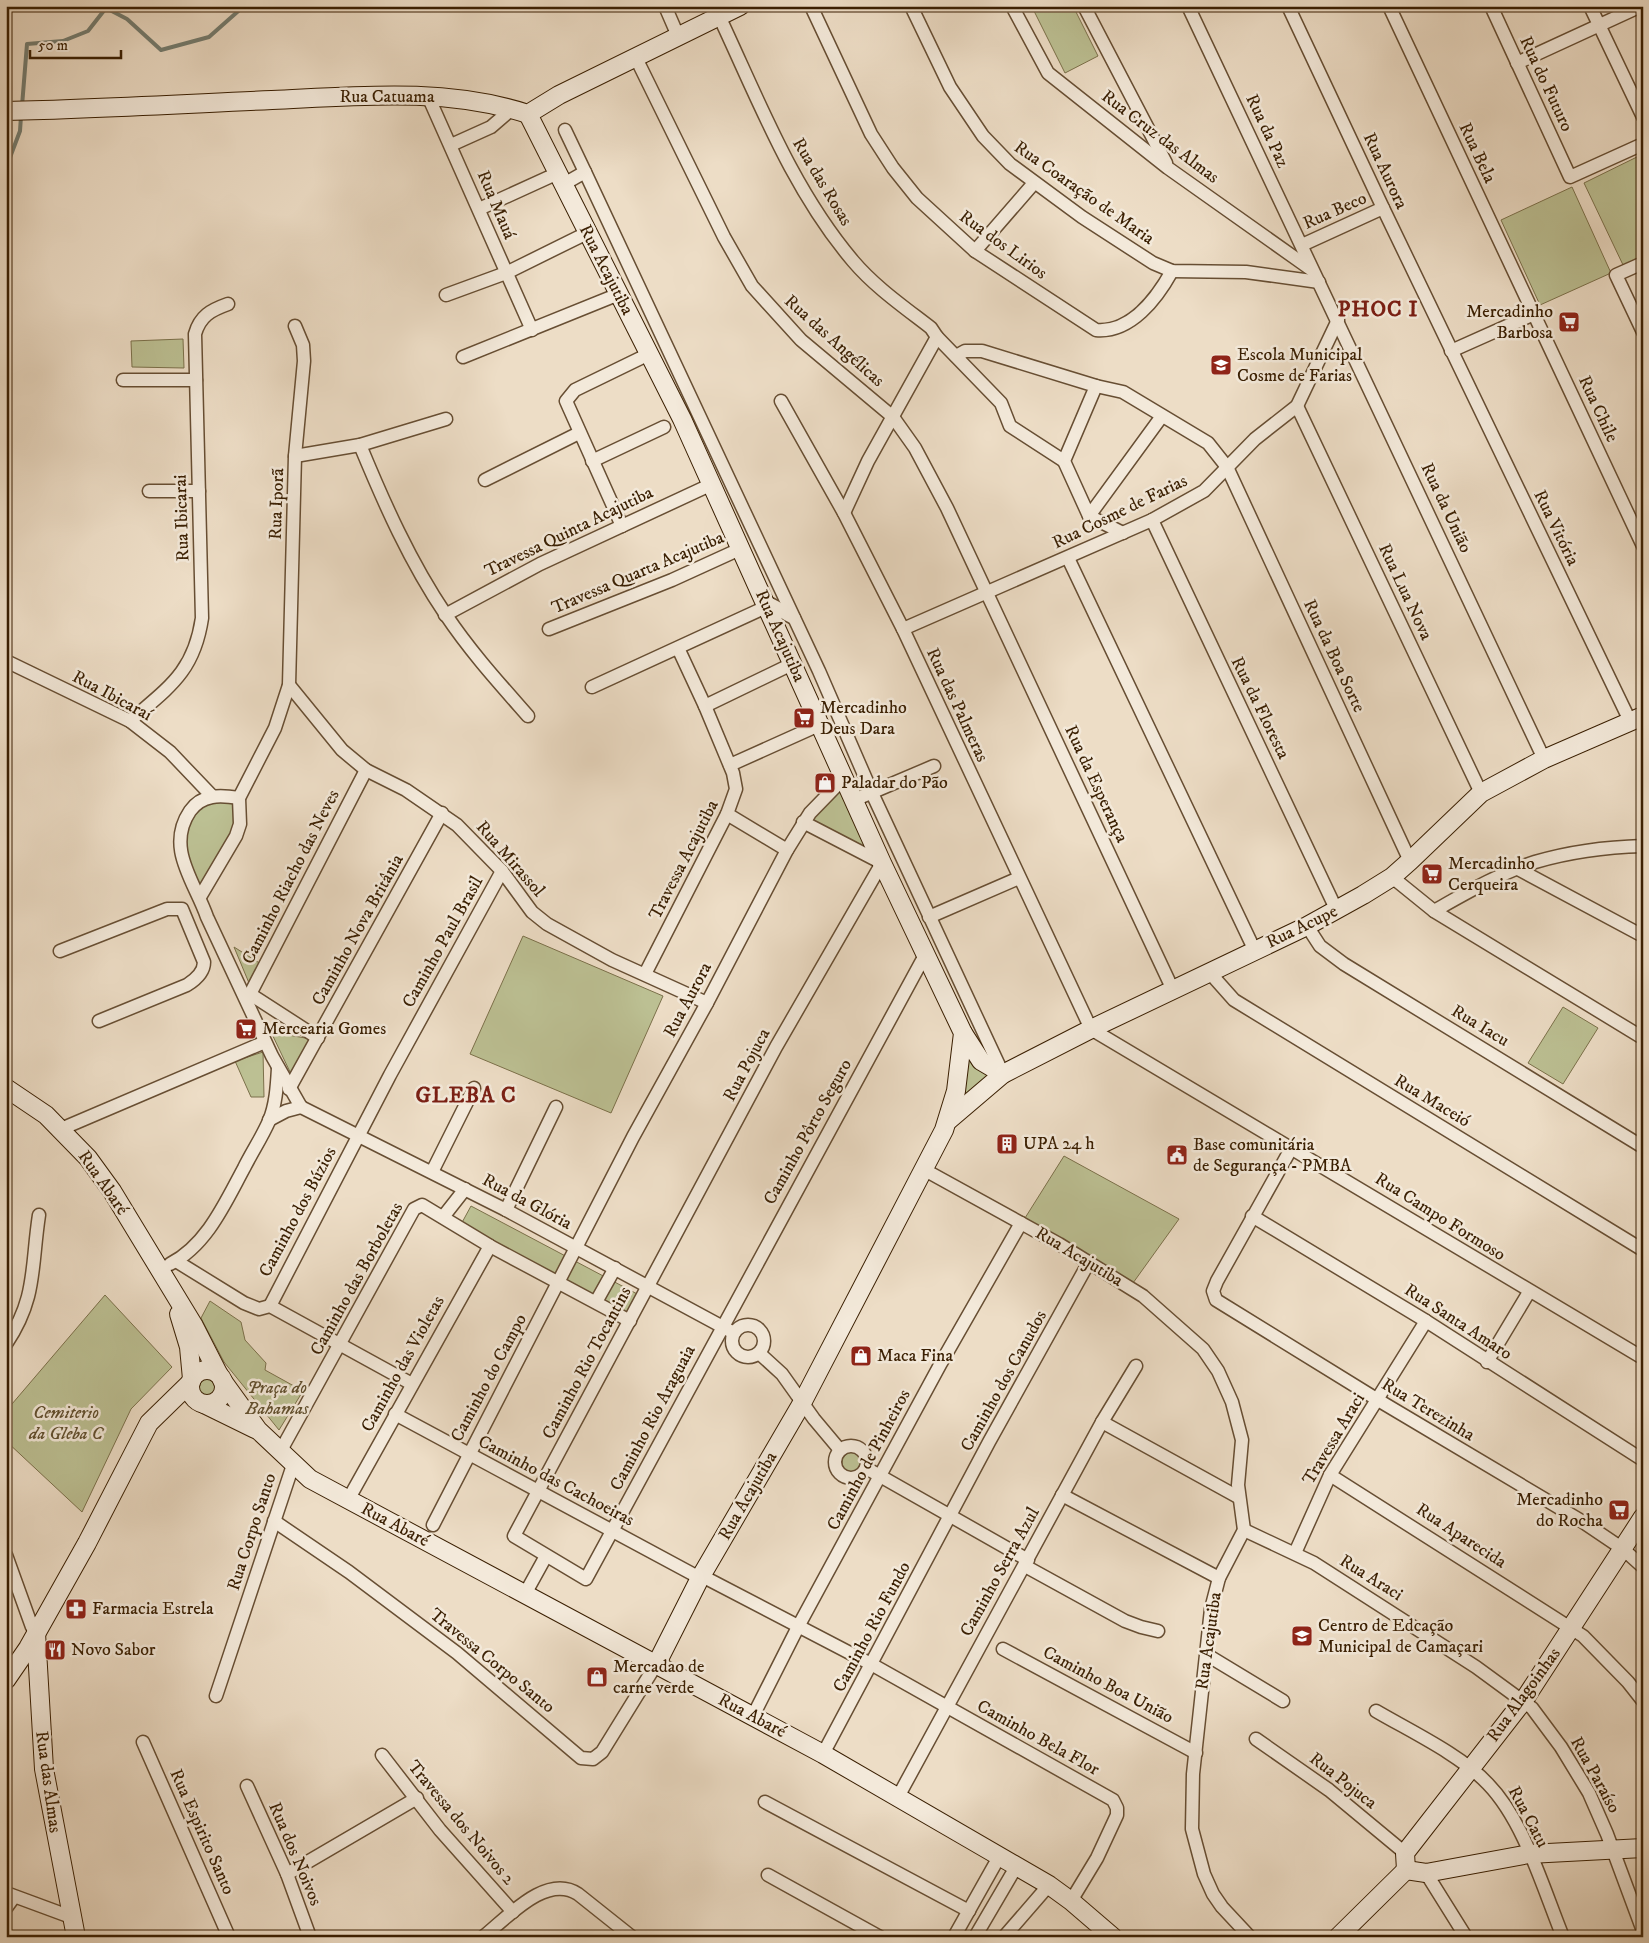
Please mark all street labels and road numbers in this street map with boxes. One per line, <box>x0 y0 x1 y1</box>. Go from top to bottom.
street label: Rua do Futuro <box>1514 33 1578 136</box>
street label: Rua Catuama <box>339 86 435 108</box>
street label: Rua Cruz das Almas <box>1097 86 1223 188</box>
street label: Rua da Paz <box>1240 91 1294 171</box>
street label: Rua Bela <box>1453 119 1501 187</box>
street label: Rua Aurora <box>1358 129 1412 213</box>
street label: Rua das Rosas <box>787 134 857 230</box>
street label: Rua Coaração de Maria <box>1010 136 1159 250</box>
street label: Rua Mauá <box>472 167 520 243</box>
street label: Rua Beco <box>1300 187 1371 235</box>
street label: Rua dos Lirios <box>955 206 1051 284</box>
street label: Rua Acajutiba <box>574 221 638 319</box>
street label: Rua das Angélicas <box>779 290 889 392</box>
street label: Rua Chile <box>1573 372 1623 446</box>
street label: Rua da União <box>1416 460 1476 557</box>
street label: Rua Iporã <box>265 468 289 540</box>
street label: Rua Cosme de Farias <box>1049 470 1191 554</box>
street label: Rua Ibicarai <box>169 474 195 562</box>
street label: Travessa Quinta Acajutiba <box>481 482 657 582</box>
street label: Rua Vitória <box>1528 487 1584 570</box>
street label: Travessa Quarta Acajutiba <box>549 527 728 619</box>
street label: Rua Lua Nova <box>1373 540 1437 644</box>
street label: Rua Acajutiba <box>750 587 810 686</box>
street label: Rua da Boa Sorte <box>1298 596 1370 716</box>
street label: Rua das Palmeras <box>921 644 993 766</box>
street label: Rua da Floresta <box>1226 653 1294 763</box>
street label: Rua Ibicaraí <box>68 666 157 727</box>
street label: Rua da Esperança <box>1059 722 1133 847</box>
street label: Caminho Riacho das Neves <box>237 786 345 968</box>
street label: Travessa Acajutiba <box>644 796 724 923</box>
street label: Rua Mirassol <box>471 816 549 902</box>
street label: Caminho Nova Britânia <box>307 850 409 1009</box>
street label: Caminho Paul Brasil <box>398 872 489 1012</box>
street label: Rua Acupe <box>1263 900 1341 954</box>
street label: Rua Aurora <box>659 958 717 1041</box>
street label: Rua Iacu <box>1447 1000 1513 1052</box>
street label: Rua Pojuca <box>719 1024 776 1105</box>
street label: Caminho Pôrto Seguro <box>759 1055 857 1209</box>
street label: Rua Maceió <box>1390 1070 1474 1132</box>
street label: Caminho dos Búzios <box>254 1143 342 1281</box>
street label: Rua Abaré <box>73 1146 134 1220</box>
street label: Rua Campo Formoso <box>1371 1168 1510 1266</box>
street label: Rua da Glória <box>478 1169 576 1235</box>
street label: Caminho das Borboletas <box>306 1199 408 1359</box>
street label: Rua Acajutiba <box>1031 1222 1127 1292</box>
street label: Rua Santa Amaro <box>1400 1279 1516 1365</box>
street label: Caminho Rio Tocantins <box>538 1283 636 1443</box>
street label: Caminho das Violetas <box>356 1292 450 1436</box>
street label: Caminho dos Canudos <box>956 1306 1052 1456</box>
street label: Caminho do Campo <box>446 1310 532 1446</box>
street label: Caminho Rio Araguaia <box>605 1341 701 1495</box>
street label: Rua Terezinha <box>1378 1374 1479 1447</box>
street label: Caminho de Pinheiros <box>822 1386 916 1534</box>
street label: Travessa Araci <box>1298 1389 1370 1489</box>
street label: Caminho das Cachoeiras <box>474 1431 638 1531</box>
street label: Rua Acajutiba <box>714 1448 782 1544</box>
street label: Rua Corpo Santo <box>223 1470 281 1593</box>
street label: Rua Abaré <box>357 1498 433 1552</box>
street label: Rua Aparecida <box>1412 1499 1511 1574</box>
street label: Caminho Serra Azul <box>955 1503 1045 1640</box>
street label: Rua Araci <box>1335 1550 1407 1606</box>
street label: Caminho Rio Fundo <box>828 1558 916 1696</box>
street label: Rua Acajutiba <box>1191 1590 1227 1691</box>
street label: Travessa Corpo Santo <box>425 1604 559 1718</box>
street label: Caminho Boa União <box>1039 1641 1177 1729</box>
street label: Rua Alagoinhas <box>1482 1643 1566 1747</box>
street label: Rua Abaré <box>714 1689 790 1743</box>
street label: Caminho Bela Flor <box>973 1695 1103 1781</box>
street label: Rua das Almas <box>30 1730 66 1834</box>
street label: Rua Paraíso <box>1565 1733 1625 1817</box>
street label: Rua Pojuca <box>1305 1748 1381 1814</box>
street label: Travessa dos Noivos 2 <box>403 1756 520 1890</box>
street label: Rua Espirito Santo <box>164 1766 240 1898</box>
street label: Rua Catu <box>1503 1783 1553 1852</box>
street label: Rua dos Noivos <box>263 1799 327 1909</box>

